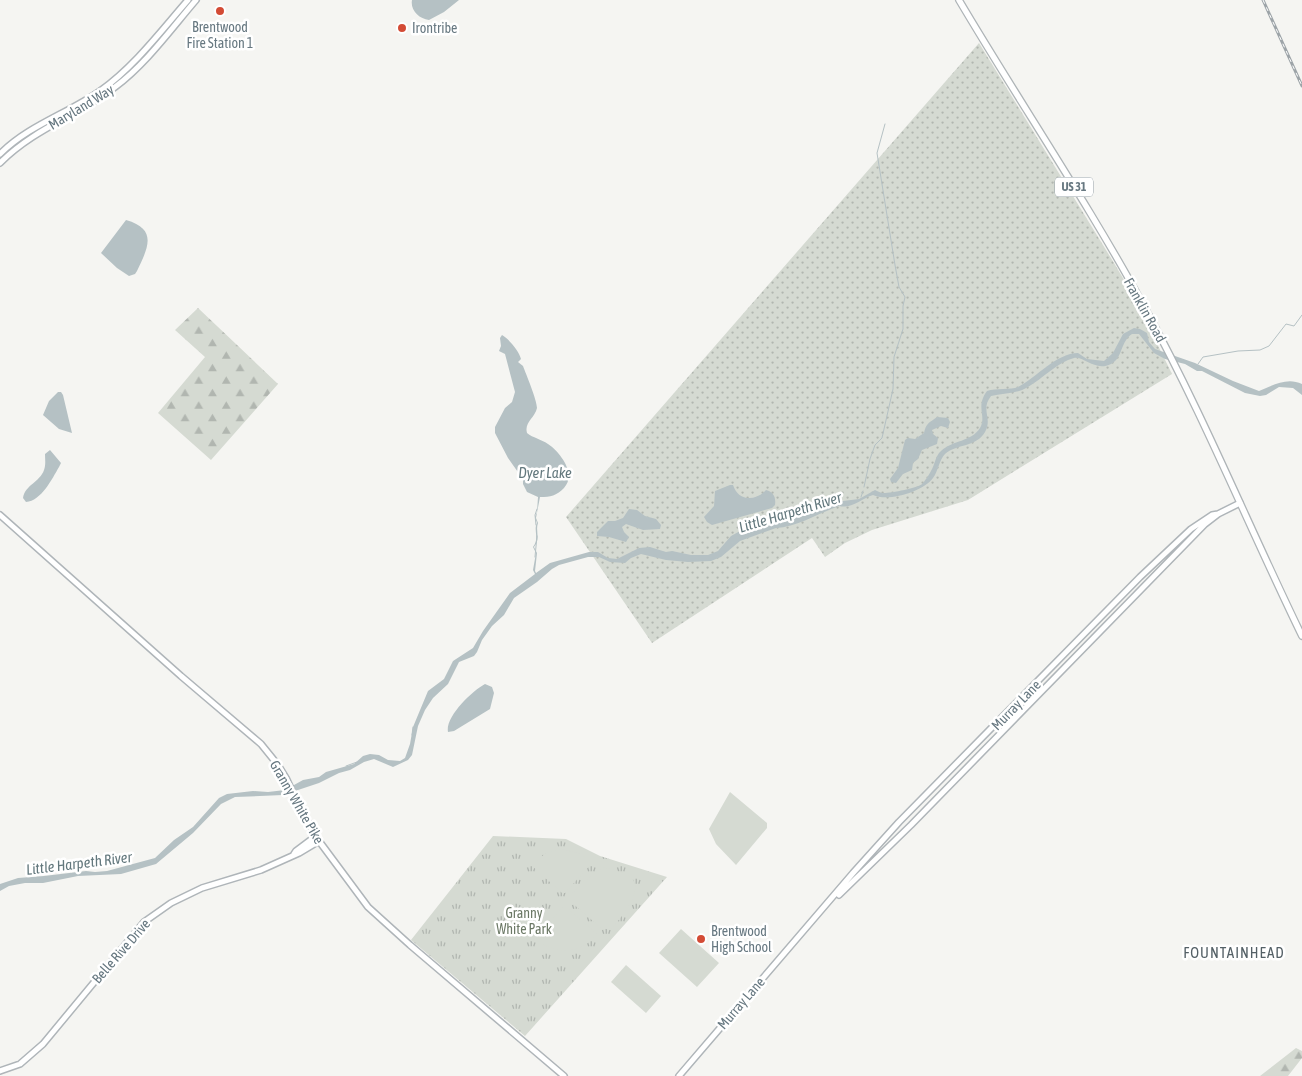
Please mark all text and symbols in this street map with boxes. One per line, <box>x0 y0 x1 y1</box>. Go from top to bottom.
marker: Brentwood Fire Station 1 <box>214 5 226 17</box>
place label: Brentwood Fire Station 1 <box>187 19 253 51</box>
place label: Irontribe <box>412 20 457 36</box>
marker: Irontribe <box>396 22 408 34</box>
street label: Maryland Way <box>45 81 117 133</box>
road number: US 31 <box>1055 178 1093 196</box>
street label: Franklin Road <box>1121 275 1169 345</box>
water label: Dyer Lake <box>518 464 572 481</box>
water label: Little Harpeth River <box>737 488 844 536</box>
street label: Murray Lane <box>988 677 1044 733</box>
street label: Granny White Pike <box>267 758 327 846</box>
water label: Little Harpeth River <box>25 848 133 878</box>
park label: Granny White Park <box>496 905 552 937</box>
street label: Belle Rive Drive <box>89 916 153 986</box>
place label: Brentwood High School <box>711 923 772 955</box>
marker: Brentwood High School <box>695 933 707 945</box>
district label: FOUNTAINHEAD <box>1183 944 1285 961</box>
street label: Murray Lane <box>714 974 768 1032</box>

